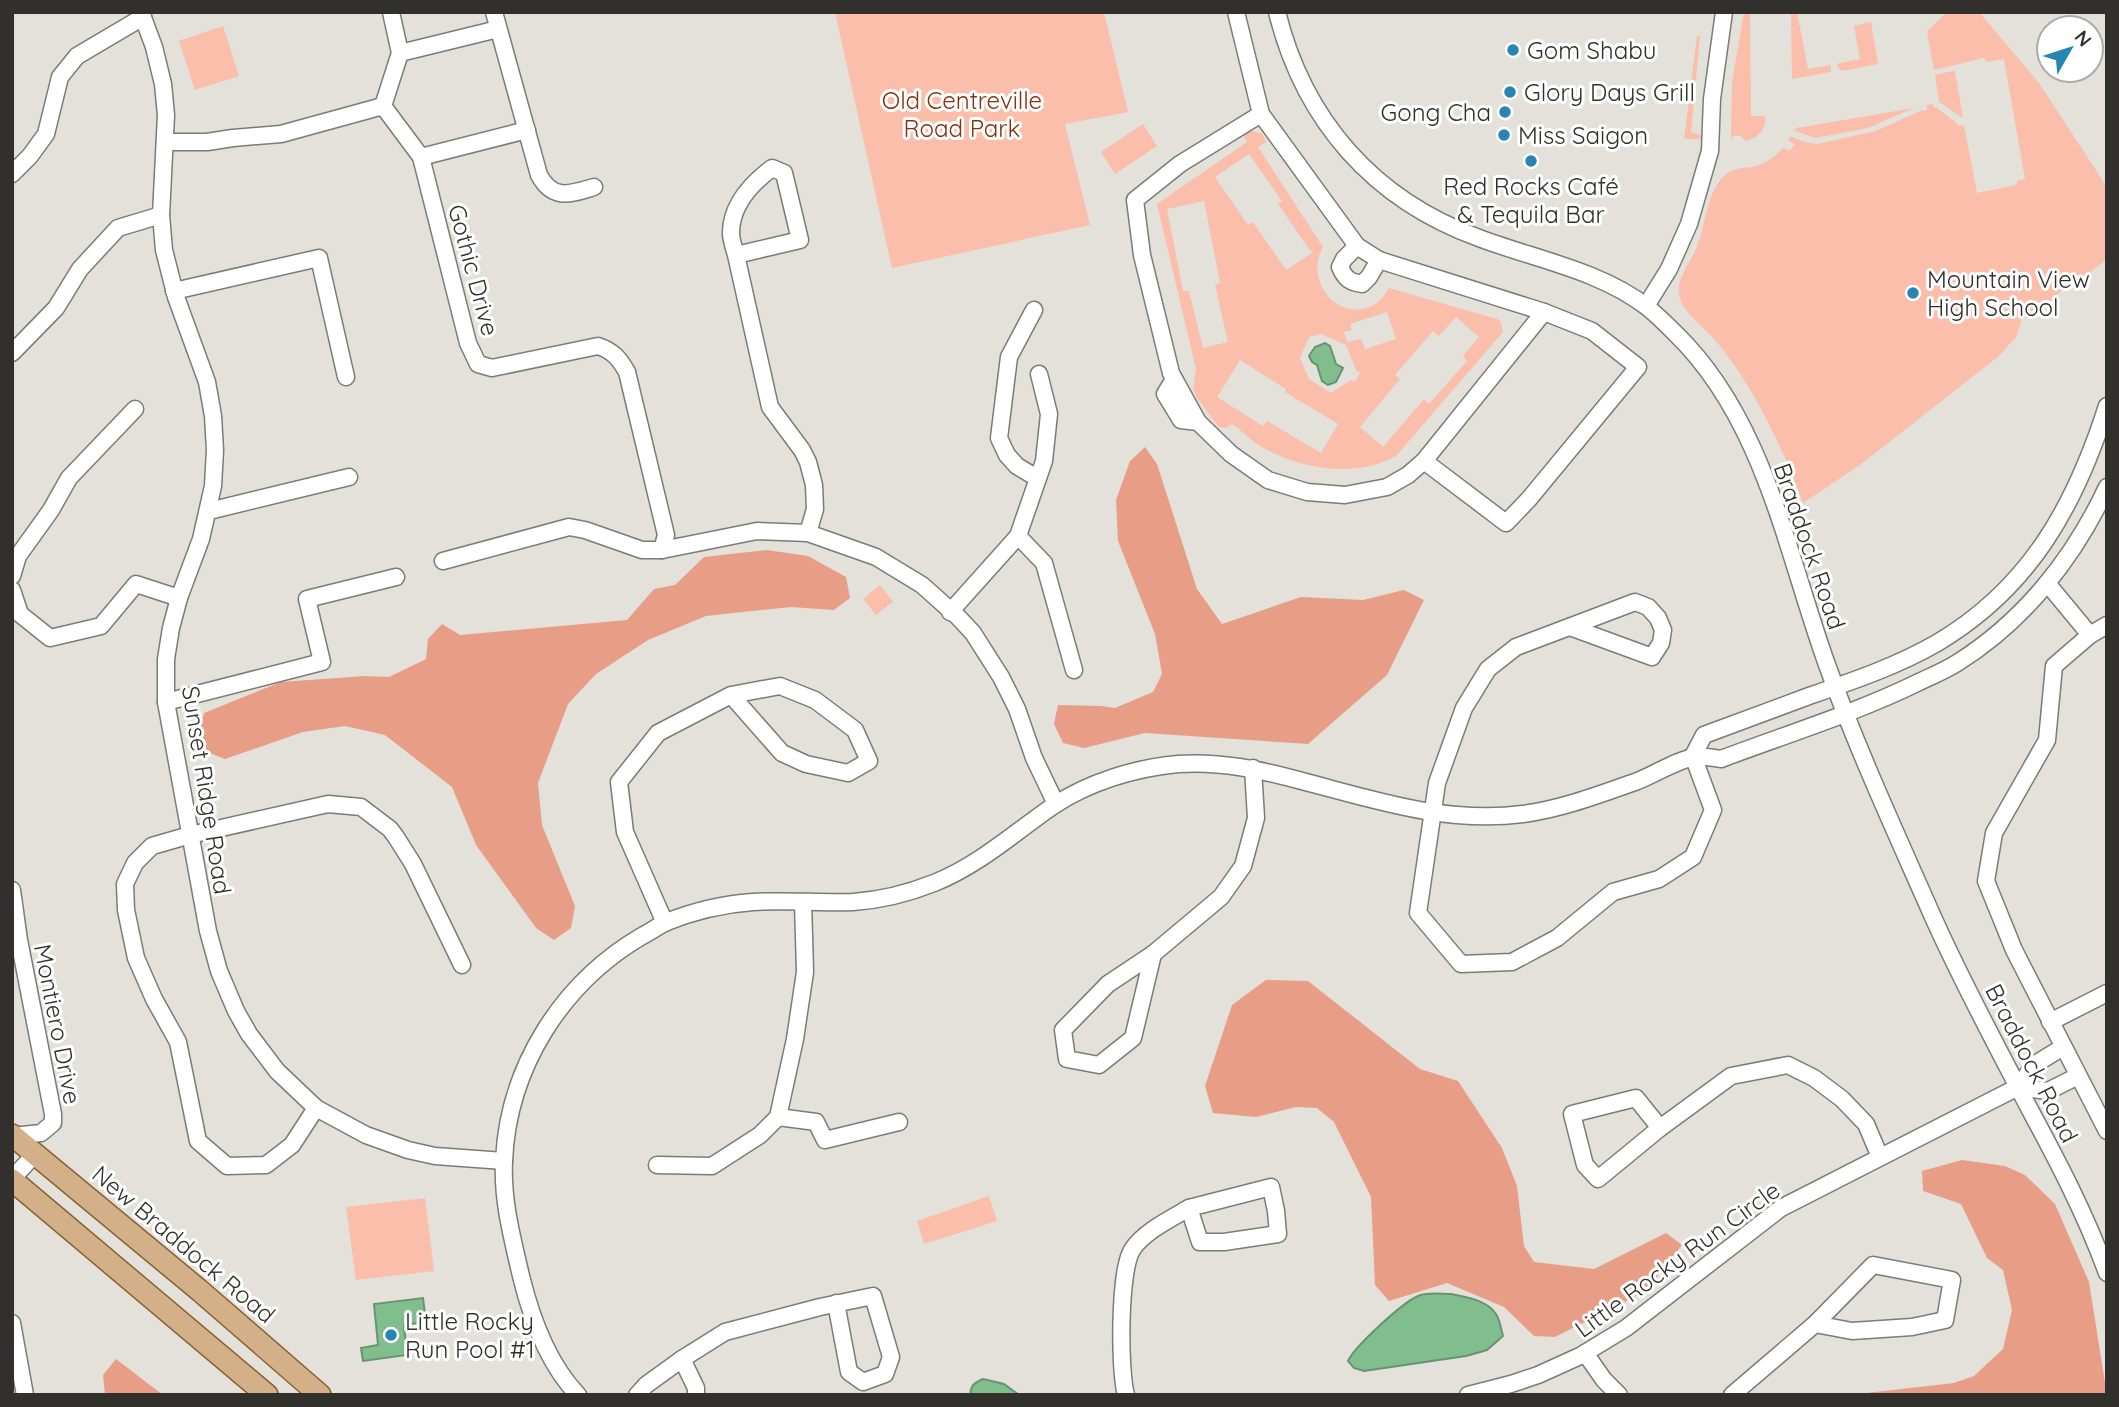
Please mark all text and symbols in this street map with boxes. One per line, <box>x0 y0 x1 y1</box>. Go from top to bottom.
north arrow <box>2035 14 2105 84</box>
text: N <box>2069 25 2097 51</box>
place label: Gom Shabu <box>1527 35 1656 65</box>
marker: Gom Shabu <box>1505 42 1521 58</box>
place label: Glory Days Grill <box>1524 77 1695 107</box>
marker: Glory Days Grill <box>1502 84 1518 100</box>
park label: Old Centreville Road Park <box>882 85 1042 143</box>
place label: Gong Cha <box>1381 97 1491 127</box>
marker: Gong Cha <box>1497 104 1513 120</box>
place label: Miss Saigon <box>1518 120 1648 150</box>
marker: Miss Saigon <box>1496 127 1512 143</box>
marker: Red Rocks Café & Tequila Bar <box>1523 153 1539 169</box>
place label: Red Rocks Café & Tequila Bar <box>1443 171 1619 229</box>
street label: Gothic Drive <box>442 201 506 339</box>
place label: Mountain View High School <box>1927 264 2090 322</box>
marker: Mountain View High School <box>1905 285 1921 301</box>
street label: Braddock Road <box>1767 459 1853 633</box>
street label: Sunset Ridge Road <box>176 684 238 896</box>
street label: Montiero Drive <box>28 941 88 1107</box>
street label: Braddock Road <box>1979 979 2085 1147</box>
street label: New Braddock Road <box>86 1159 282 1329</box>
street label: Little Rocky Run Circle <box>1569 1175 1785 1343</box>
place label: Little Rocky Run Pool #1 <box>405 1306 535 1364</box>
marker: Little Rocky Run Pool #1 <box>383 1327 399 1343</box>

